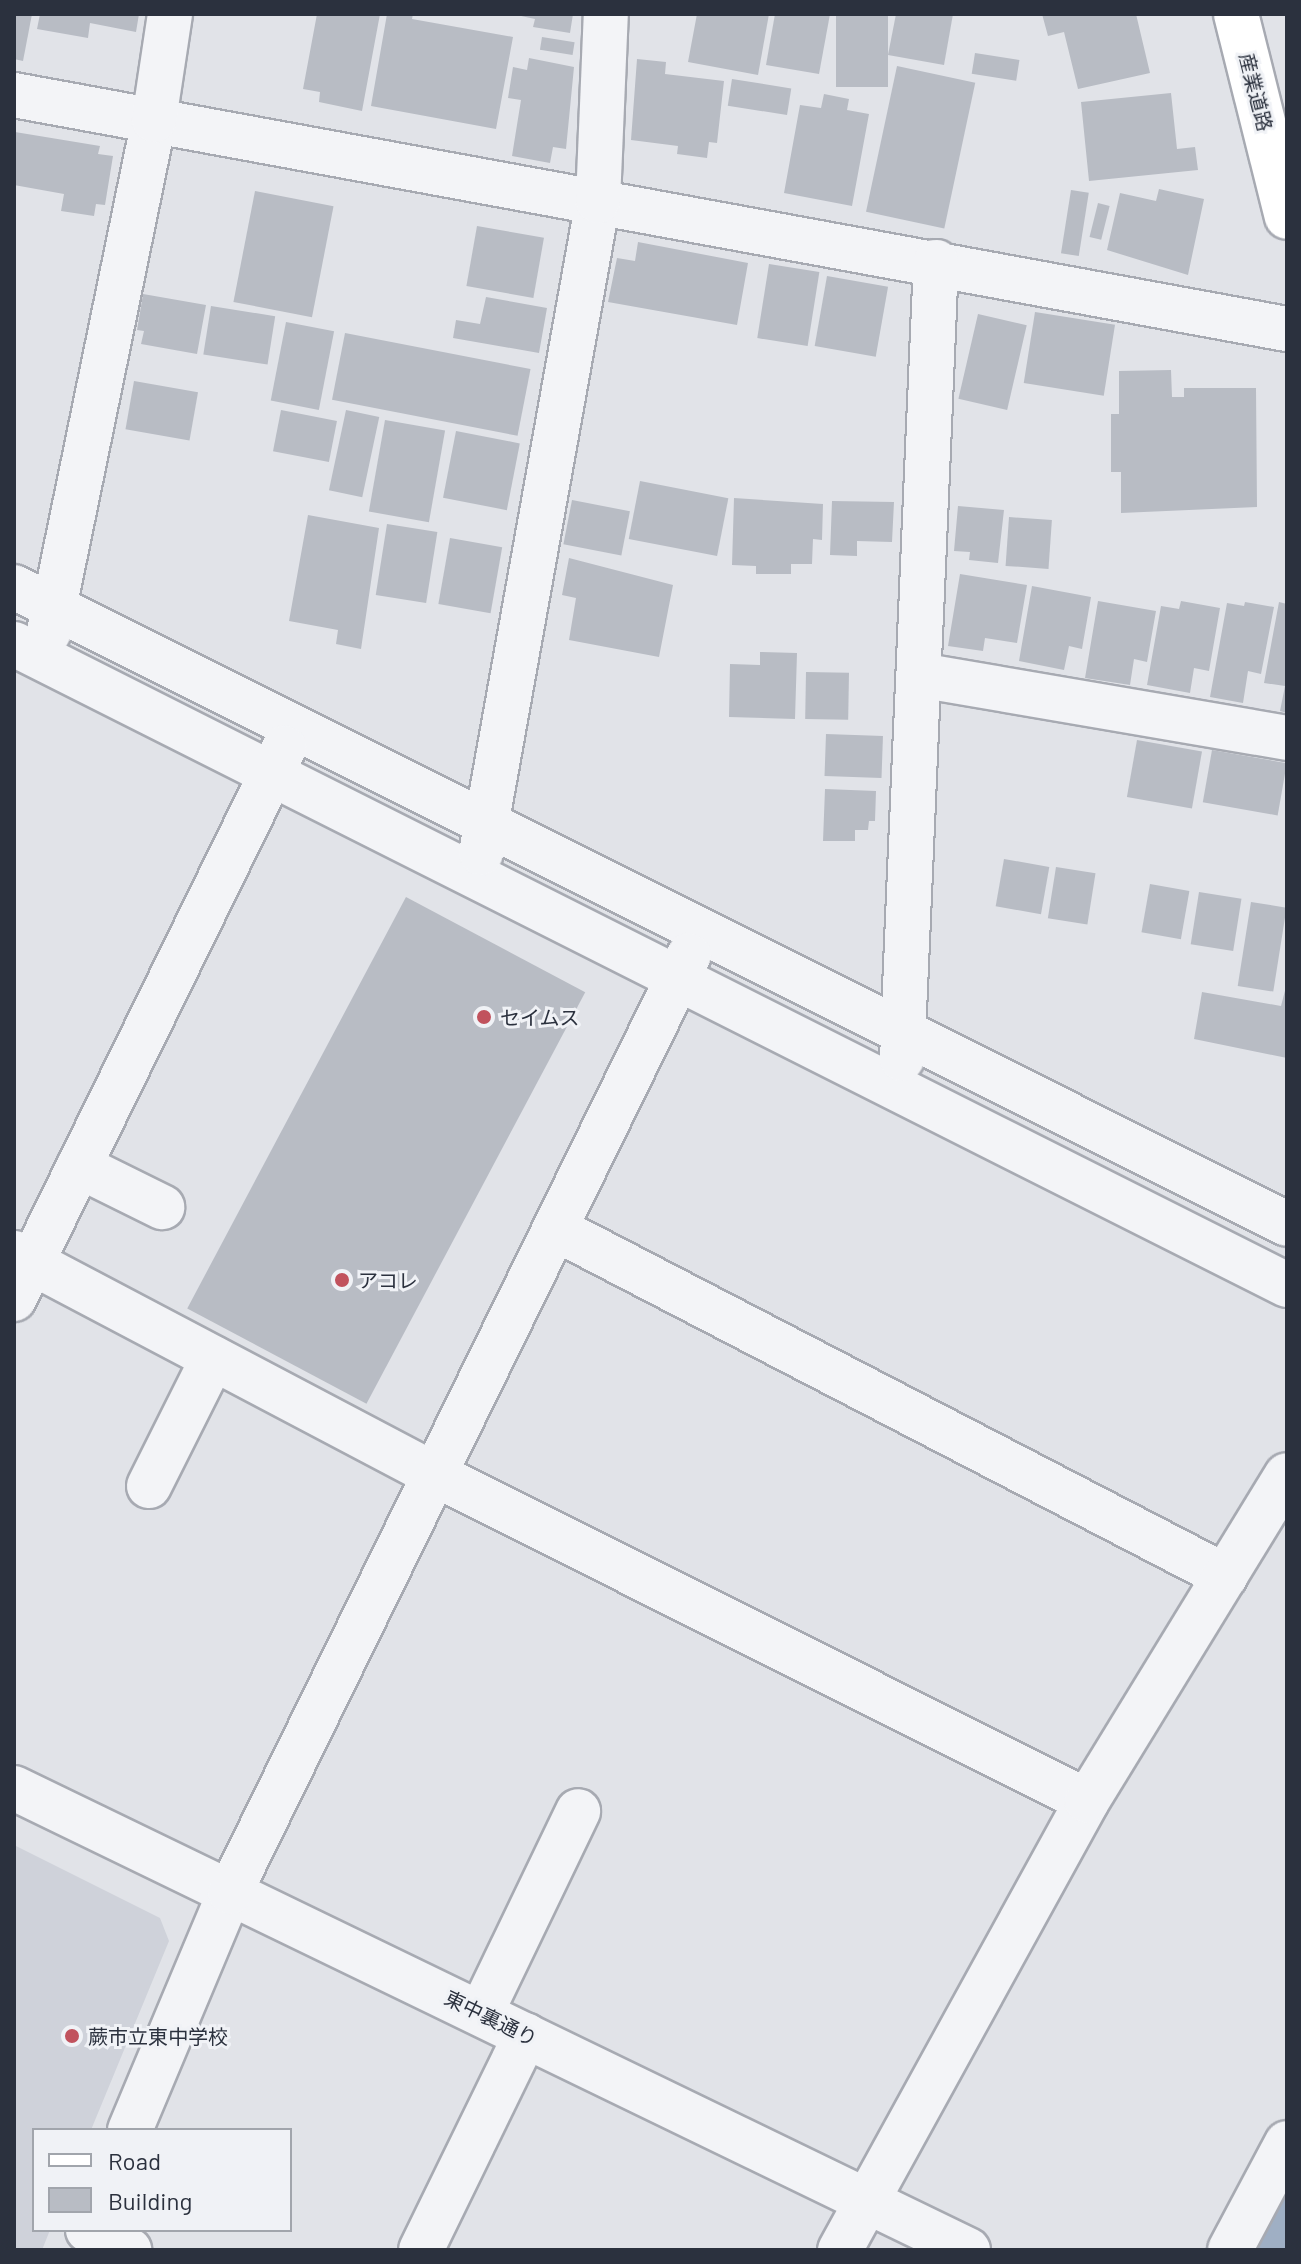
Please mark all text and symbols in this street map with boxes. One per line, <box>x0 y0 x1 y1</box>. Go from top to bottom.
street label: 産業道路 <box>1235 50 1277 134</box>
place label: セイムス <box>500 1005 580 1029</box>
marker: セイムス <box>475 1008 493 1026</box>
place label: アコレ <box>358 1268 418 1292</box>
marker: アコレ <box>333 1271 351 1289</box>
street label: 東中裏通り <box>441 1985 541 2051</box>
place label: 蕨市立東中学校 <box>88 2024 228 2048</box>
marker: 蕨市立東中学校 <box>63 2027 81 2045</box>
legend <box>32 2128 292 2232</box>
text: Road <box>108 2146 161 2175</box>
text: Building <box>108 2186 192 2215</box>

